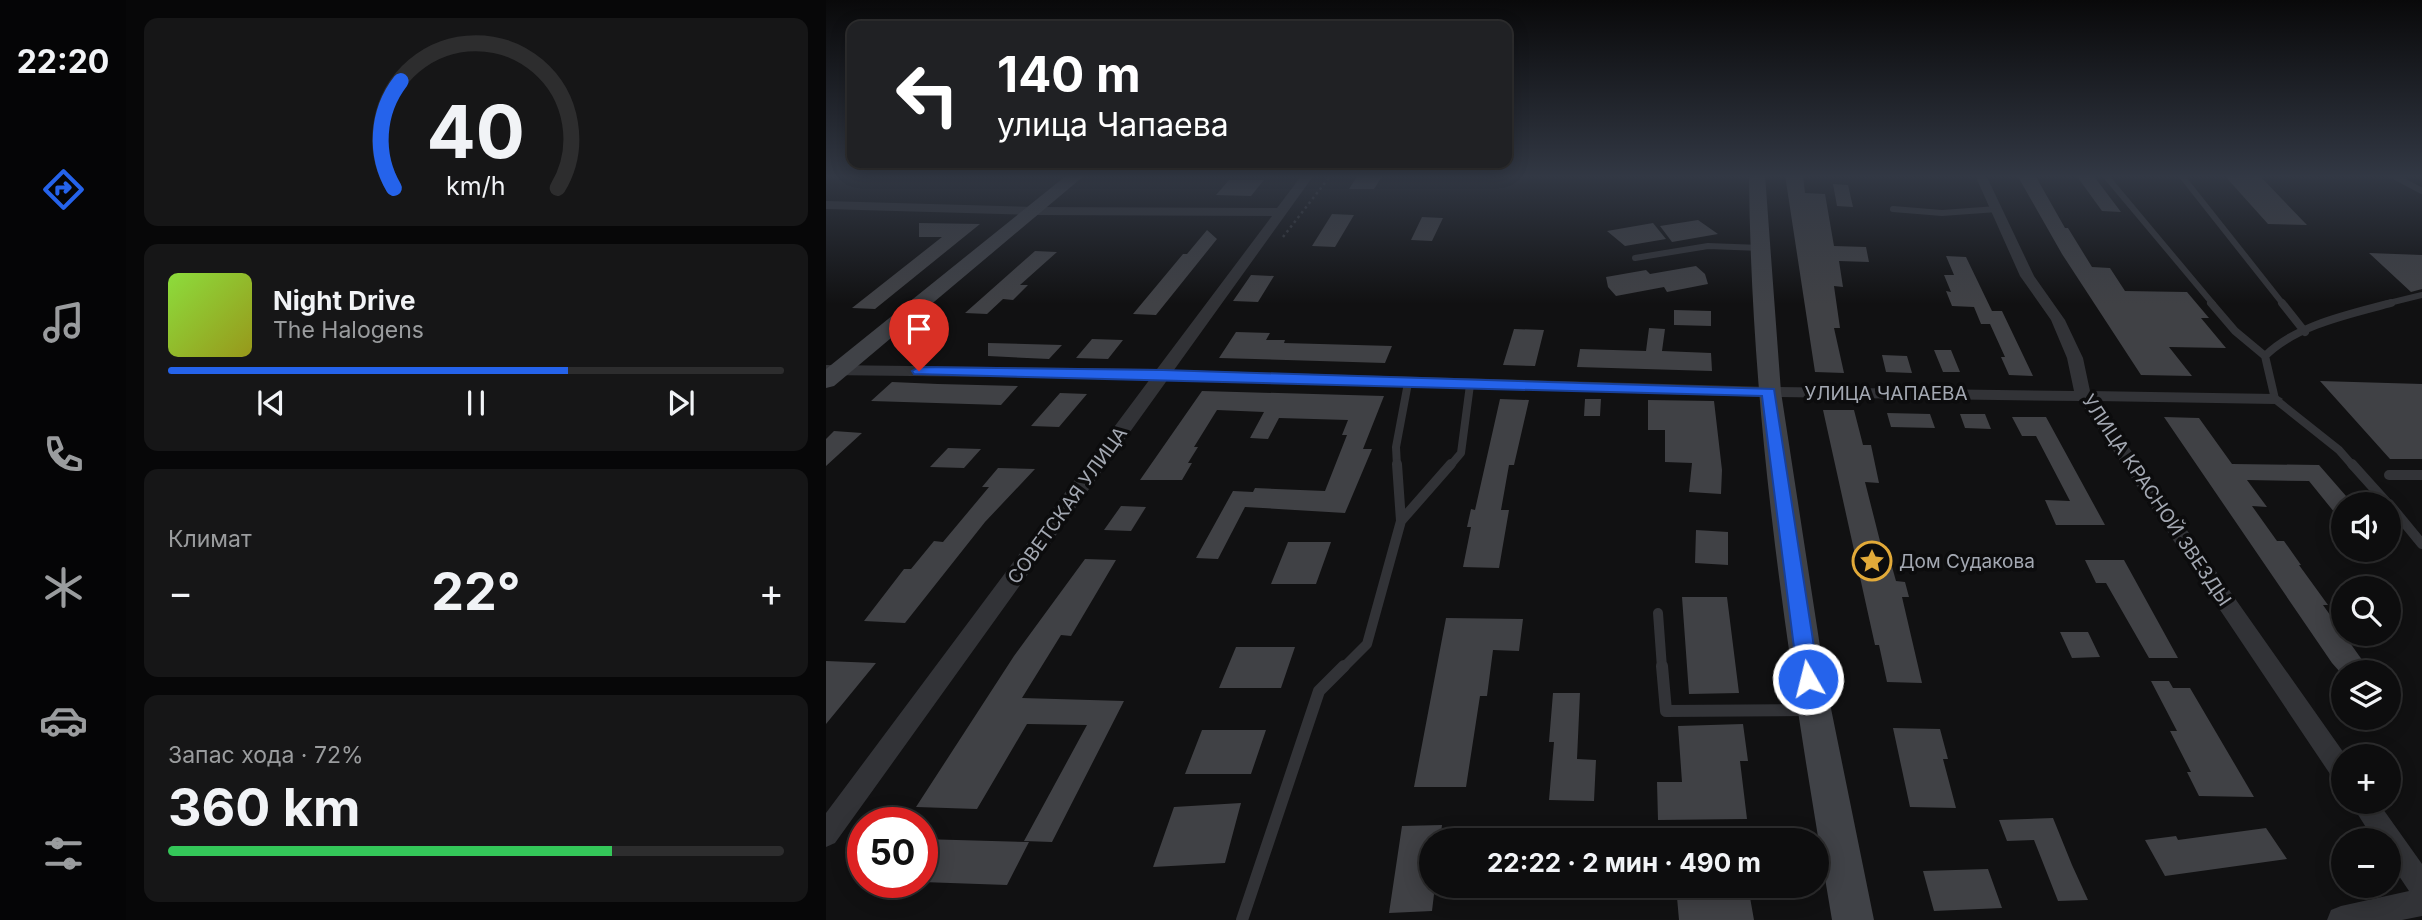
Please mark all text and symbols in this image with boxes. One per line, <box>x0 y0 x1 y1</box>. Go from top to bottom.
text: 22:20 <box>17 42 109 81</box>
text: 140 m <box>997 45 1141 104</box>
icon: left <box>882 49 973 140</box>
text: 40 <box>427 87 525 176</box>
text: улица Чапаева <box>997 105 1229 144</box>
icon: directions <box>39 165 88 214</box>
text: km/h <box>446 171 506 201</box>
text: Night Drive <box>273 285 415 316</box>
icon: music <box>39 298 88 347</box>
pin <box>889 299 949 371</box>
icon: arrive <box>900 310 938 348</box>
text: The Halogens <box>273 316 424 344</box>
street label: УЛИЦА ЧАПАЕВА <box>1804 382 1968 405</box>
icon: previous <box>252 384 290 422</box>
icon: pause <box>457 384 495 422</box>
icon: next <box>662 384 700 422</box>
street label: УЛИЦА КРАСНОЙ ЗВЕЗДЫ <box>2077 389 2237 611</box>
street label: СОВЕТСКАЯ УЛИЦА <box>1003 422 1132 588</box>
icon: phone <box>39 430 88 479</box>
map controls <box>2331 492 2401 898</box>
button: sound <box>2331 492 2401 562</box>
text: Климат <box>168 525 252 553</box>
place icon: Дом Судакова <box>1851 540 1893 582</box>
place label: Дом Судакова <box>1899 550 2035 573</box>
text: 22° <box>431 560 521 623</box>
icon: climate <box>39 563 88 612</box>
text: − <box>168 569 193 615</box>
text: + <box>759 569 784 615</box>
button: search <box>2331 576 2401 646</box>
position arrow <box>1771 642 1845 716</box>
button: layers <box>2331 660 2401 730</box>
icon: car <box>39 696 88 745</box>
text: Запас хода · 72% <box>168 741 364 769</box>
button: + <box>2331 744 2401 814</box>
text: 360 km <box>168 776 360 839</box>
speed limit sign: 50 <box>847 807 938 898</box>
button: − <box>2331 828 2401 898</box>
icon: filters <box>39 829 88 878</box>
text: 22:22 · 2 мин · 490 m <box>1487 847 1761 878</box>

